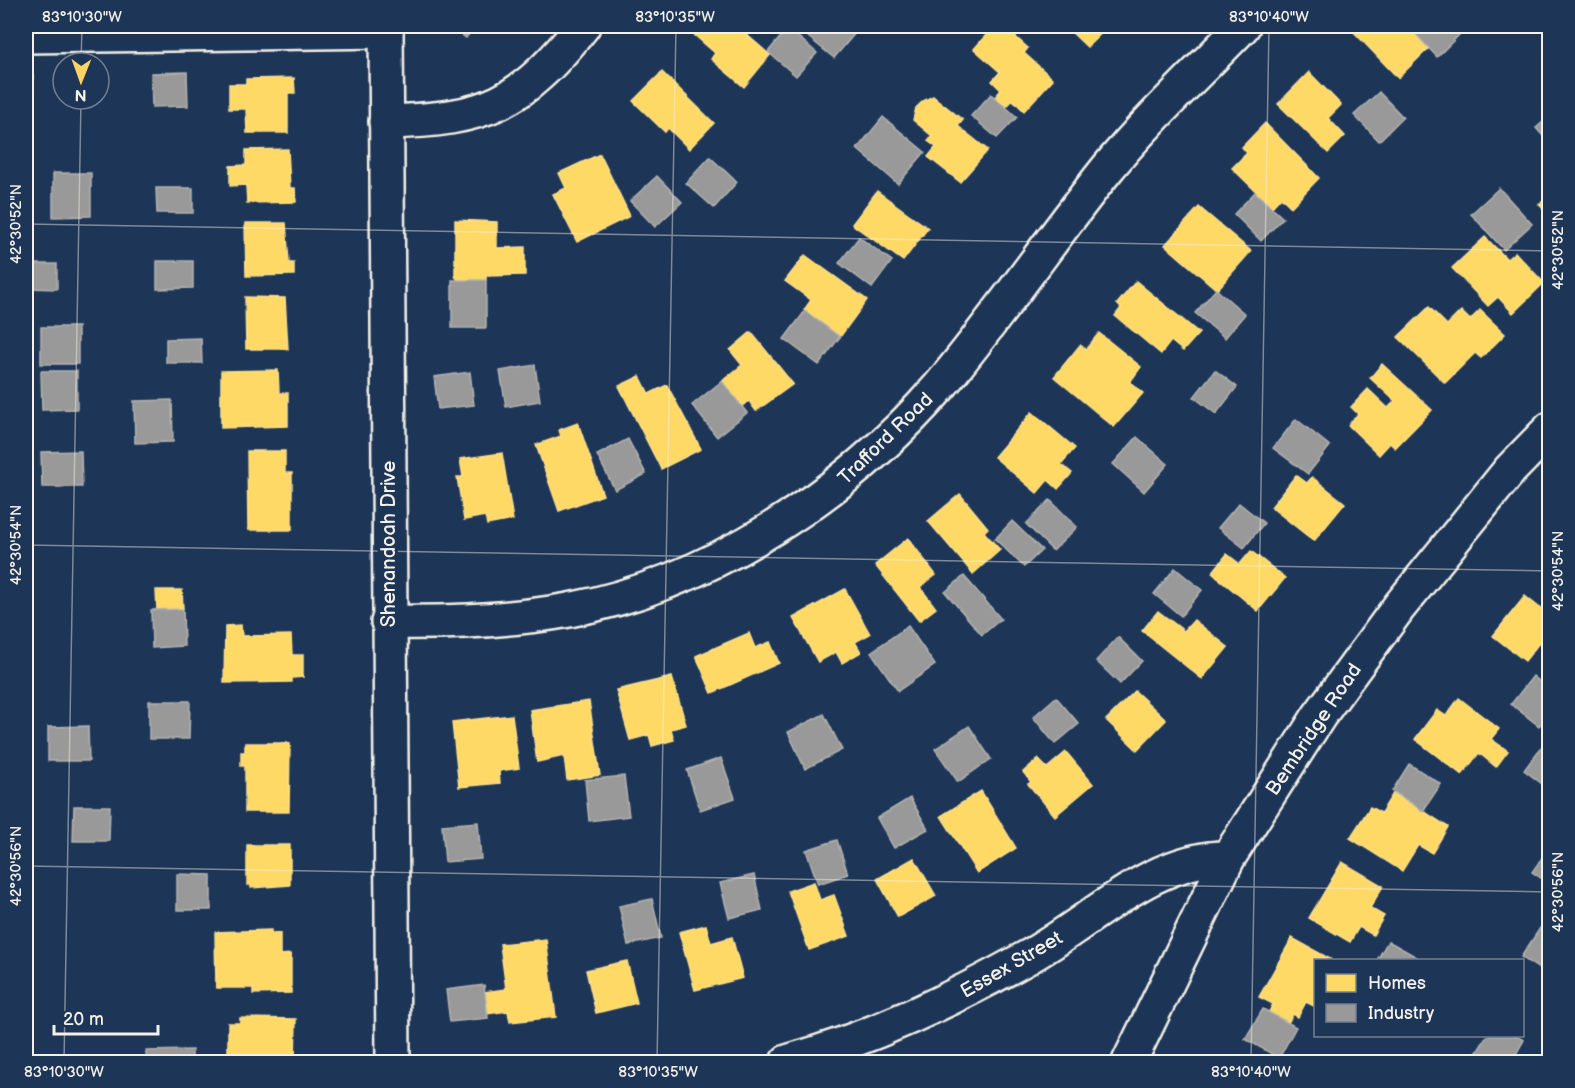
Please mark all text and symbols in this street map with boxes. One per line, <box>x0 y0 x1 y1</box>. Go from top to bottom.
text: 83°10'30"W <box>42 8 122 27</box>
text: 83°10'35"W <box>635 8 715 27</box>
text: 83°10'40"W <box>1229 8 1309 27</box>
north arrow <box>51 51 111 111</box>
text: N <box>75 85 87 104</box>
text: 42°30'52"N <box>7 184 26 264</box>
text: 42°30'52"N <box>1549 210 1568 290</box>
street label: Trafford Road <box>833 387 938 490</box>
street label: Shenandoah Drive <box>377 461 401 627</box>
text: 42°30'54"N <box>7 505 26 585</box>
text: 42°30'54"N <box>1549 531 1568 611</box>
street label: Bembridge Road <box>1261 659 1367 800</box>
text: 42°30'56"N <box>7 826 26 906</box>
text: 42°30'56"N <box>1549 852 1568 932</box>
street label: Essex Street <box>956 926 1067 1004</box>
legend <box>1314 959 1524 1037</box>
text: Homes <box>1368 973 1426 994</box>
scale bar <box>54 998 158 1036</box>
text: Industry <box>1368 1003 1435 1024</box>
text: 20 m <box>63 1009 104 1030</box>
text: 83°10'30"W <box>24 1063 104 1082</box>
text: 83°10'35"W <box>618 1063 698 1082</box>
text: 83°10'40"W <box>1211 1063 1291 1082</box>

